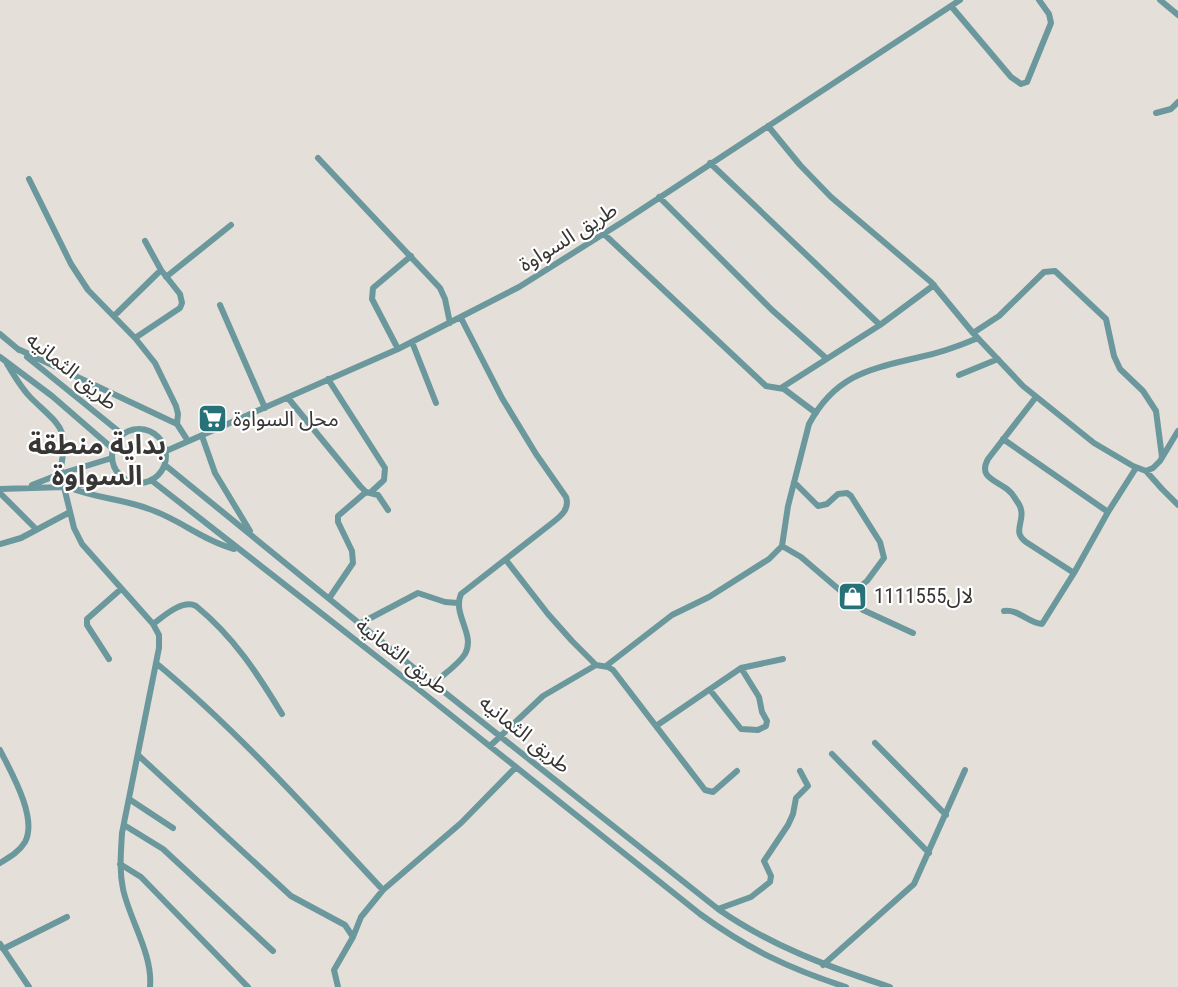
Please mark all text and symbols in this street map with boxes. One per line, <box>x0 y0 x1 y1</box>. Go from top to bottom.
street label: طريق السواوة <box>515 197 622 277</box>
street label: طريق الثمانيه <box>21 327 122 416</box>
supermarket icon: محل السواوة <box>196 403 228 435</box>
place label: محل السواوة <box>233 407 339 431</box>
district label: بداية منطقة السواوة <box>28 429 166 492</box>
shop icon: 1111555لال <box>837 580 869 612</box>
place label: 1111555لال <box>874 584 973 608</box>
street label: طريق الثمانية <box>351 613 453 700</box>
street label: طريق الثمانيه <box>474 690 575 779</box>

